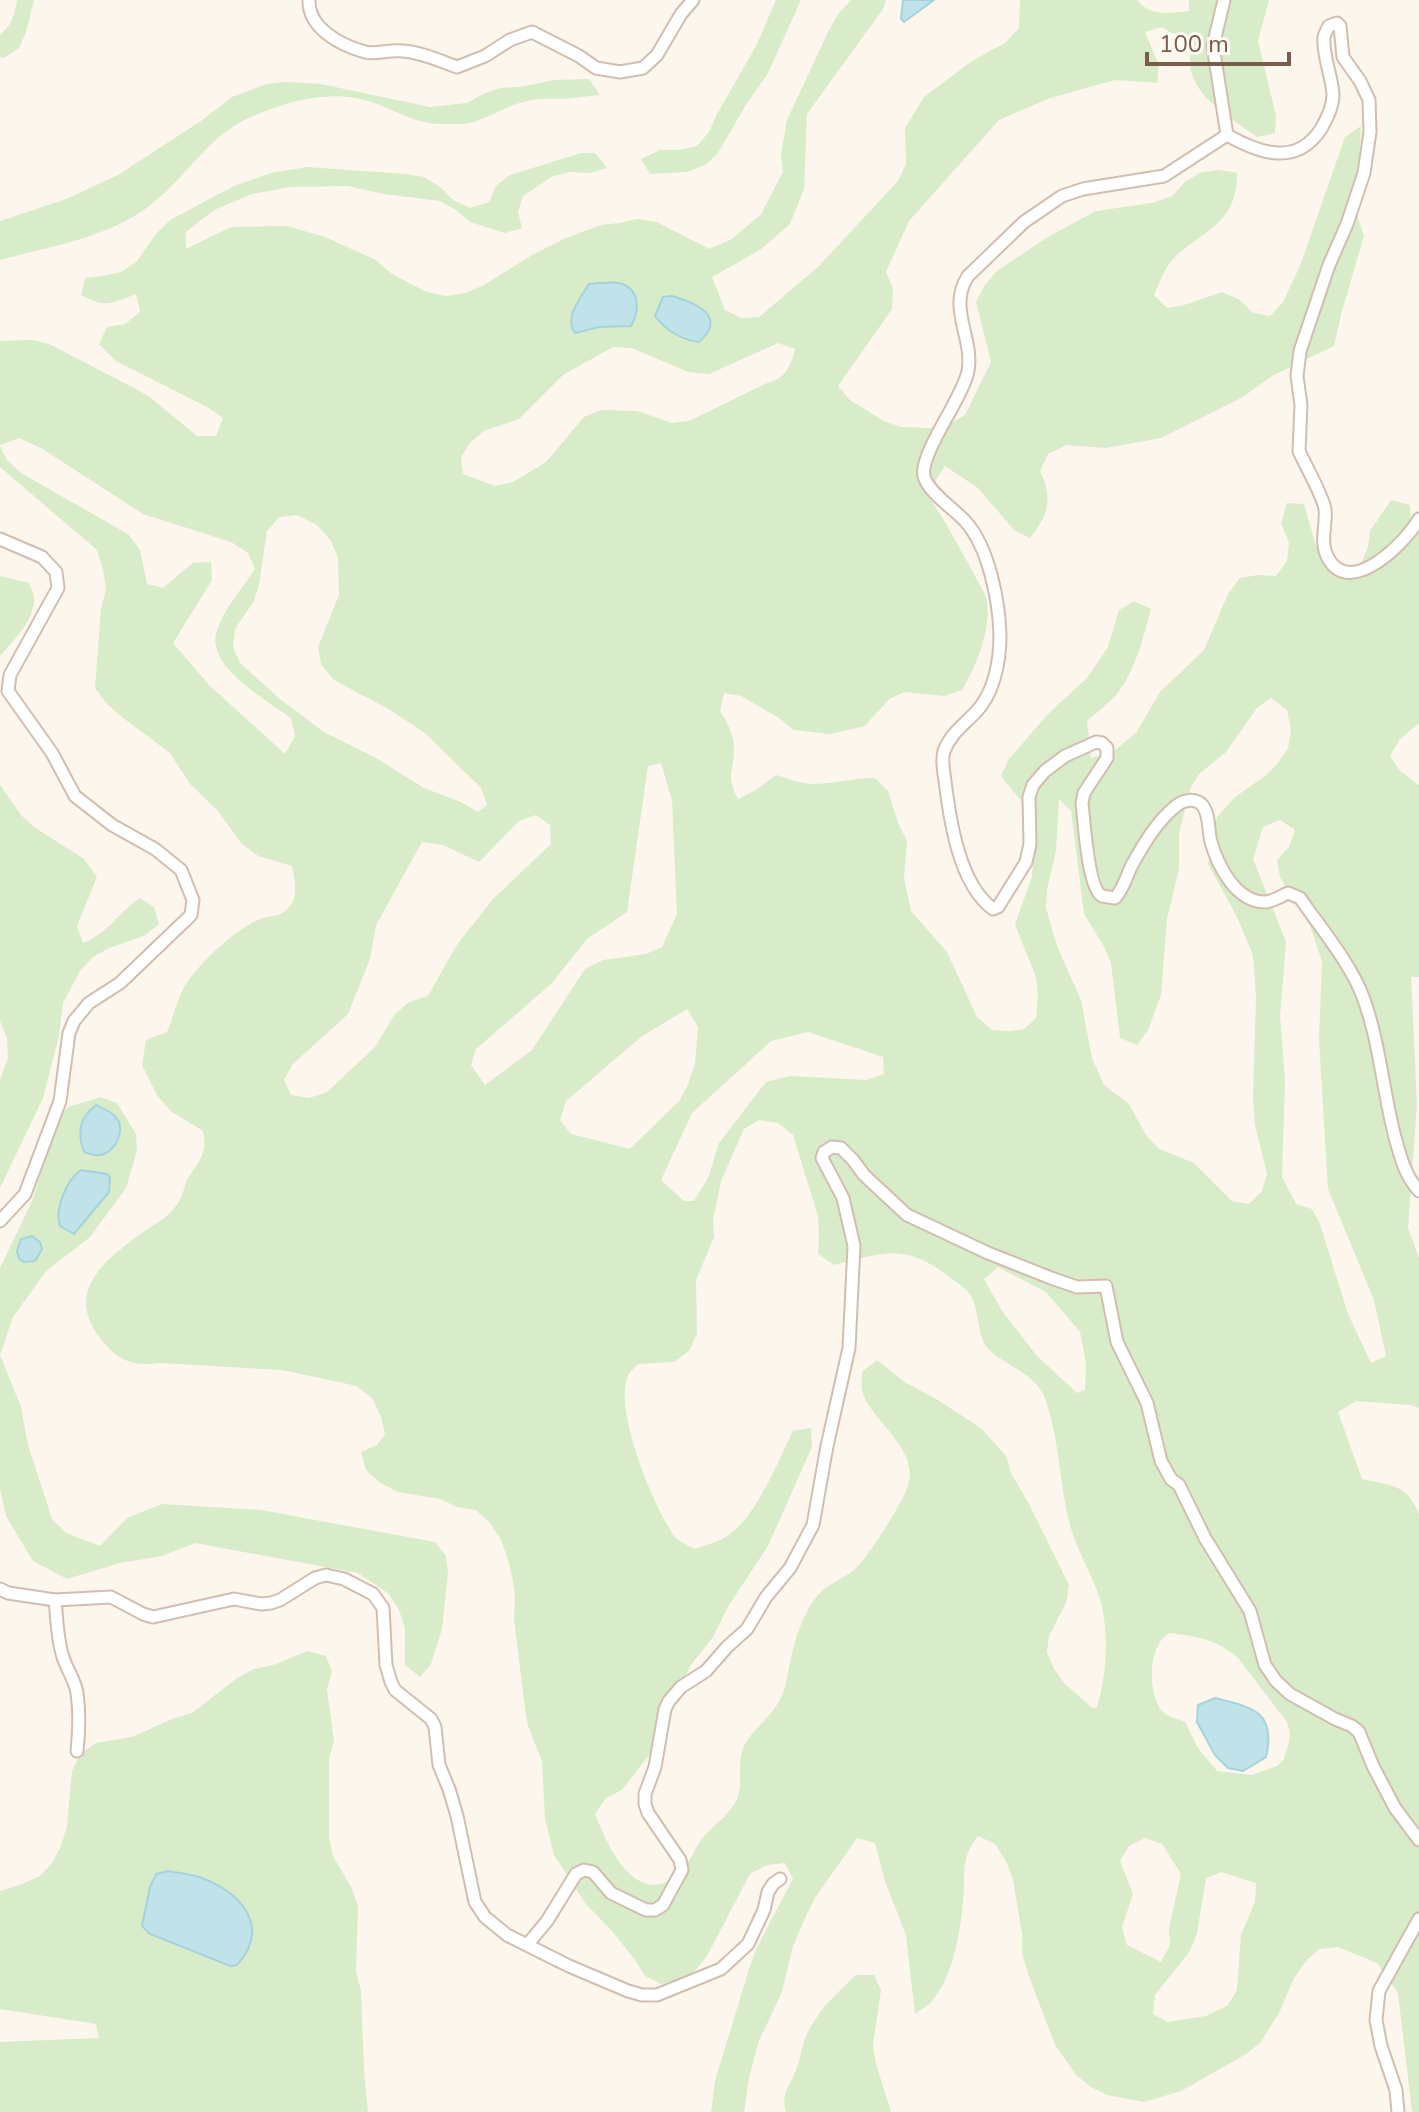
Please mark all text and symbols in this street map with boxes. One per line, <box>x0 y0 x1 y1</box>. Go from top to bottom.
scale bar <box>1147 16 1289 66</box>
text: 100 m <box>1159 28 1229 60</box>

